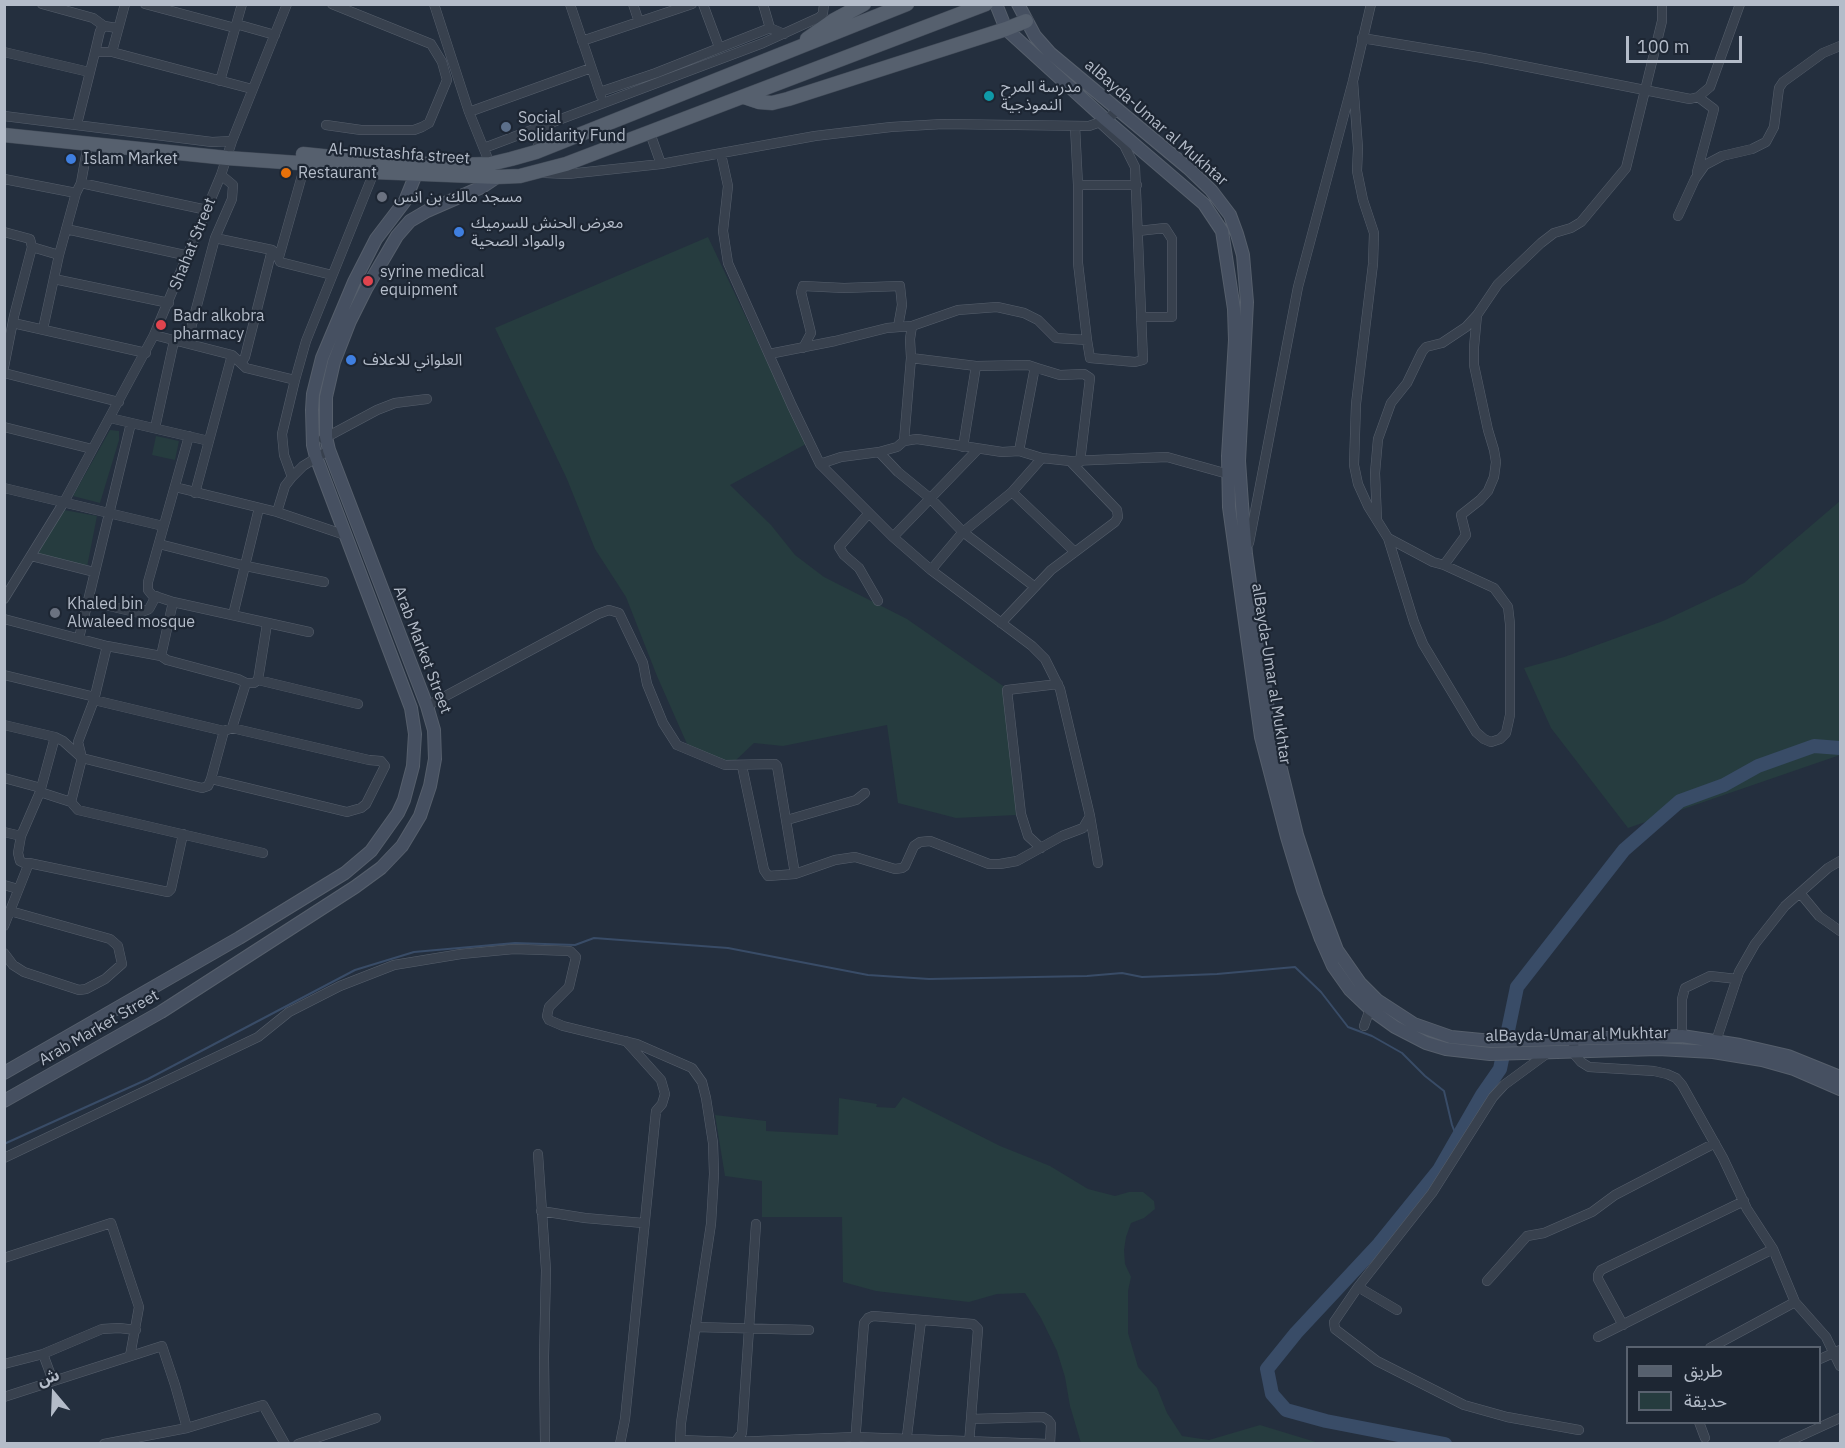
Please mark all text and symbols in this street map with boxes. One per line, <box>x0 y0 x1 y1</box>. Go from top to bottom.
scale bar <box>1629 24 1744 62</box>
text: 100 m <box>1637 35 1689 58</box>
street label: alBayda-Umar al Mukhtar <box>1081 56 1231 190</box>
place label: مدرسة المرح النموذجية <box>1001 77 1081 115</box>
marker: مدرسة المرح النموذجية <box>982 89 996 103</box>
place label: Social Solidarity Fund <box>518 108 626 146</box>
marker: Social Solidarity Fund <box>499 120 513 134</box>
street label: Al-mustashfa street <box>327 139 471 169</box>
place label: Islam Market <box>83 149 178 169</box>
marker: Islam Market <box>64 152 78 166</box>
place label: Restaurant <box>298 163 377 183</box>
marker: Restaurant <box>279 166 293 180</box>
place label: مسجد مالك بن انس <box>394 187 522 207</box>
marker: مسجد مالك بن انس <box>375 190 389 204</box>
street label: Shahat Street <box>166 195 220 293</box>
place label: معرض الحنش للسرميك والمواد الصحية <box>471 213 623 251</box>
marker: معرض الحنش للسرميك والمواد الصحية <box>452 225 466 239</box>
place label: syrine medical equipment <box>380 262 484 300</box>
marker: syrine medical equipment <box>361 274 375 288</box>
place label: Badr alkobra pharmacy <box>173 306 265 344</box>
marker: Badr alkobra pharmacy <box>154 318 168 332</box>
place label: العلواني للاعلاف <box>363 350 462 370</box>
marker: العلواني للاعلاف <box>344 353 358 367</box>
street label: alBayda-Umar al Mukhtar <box>1247 582 1295 766</box>
street label: Arab Market Street <box>389 583 455 717</box>
place label: Khaled bin Alwaleed mosque <box>67 594 195 632</box>
marker: Khaled bin Alwaleed mosque <box>48 606 62 620</box>
street label: Arab Market Street <box>36 986 162 1070</box>
street label: alBayda-Umar al Mukhtar <box>1485 1024 1669 1046</box>
legend <box>1626 1346 1821 1424</box>
text: طريق <box>1684 1359 1723 1382</box>
north arrow <box>24 1364 84 1424</box>
text: ش <box>35 1364 62 1390</box>
text: حديقة <box>1684 1389 1727 1412</box>

